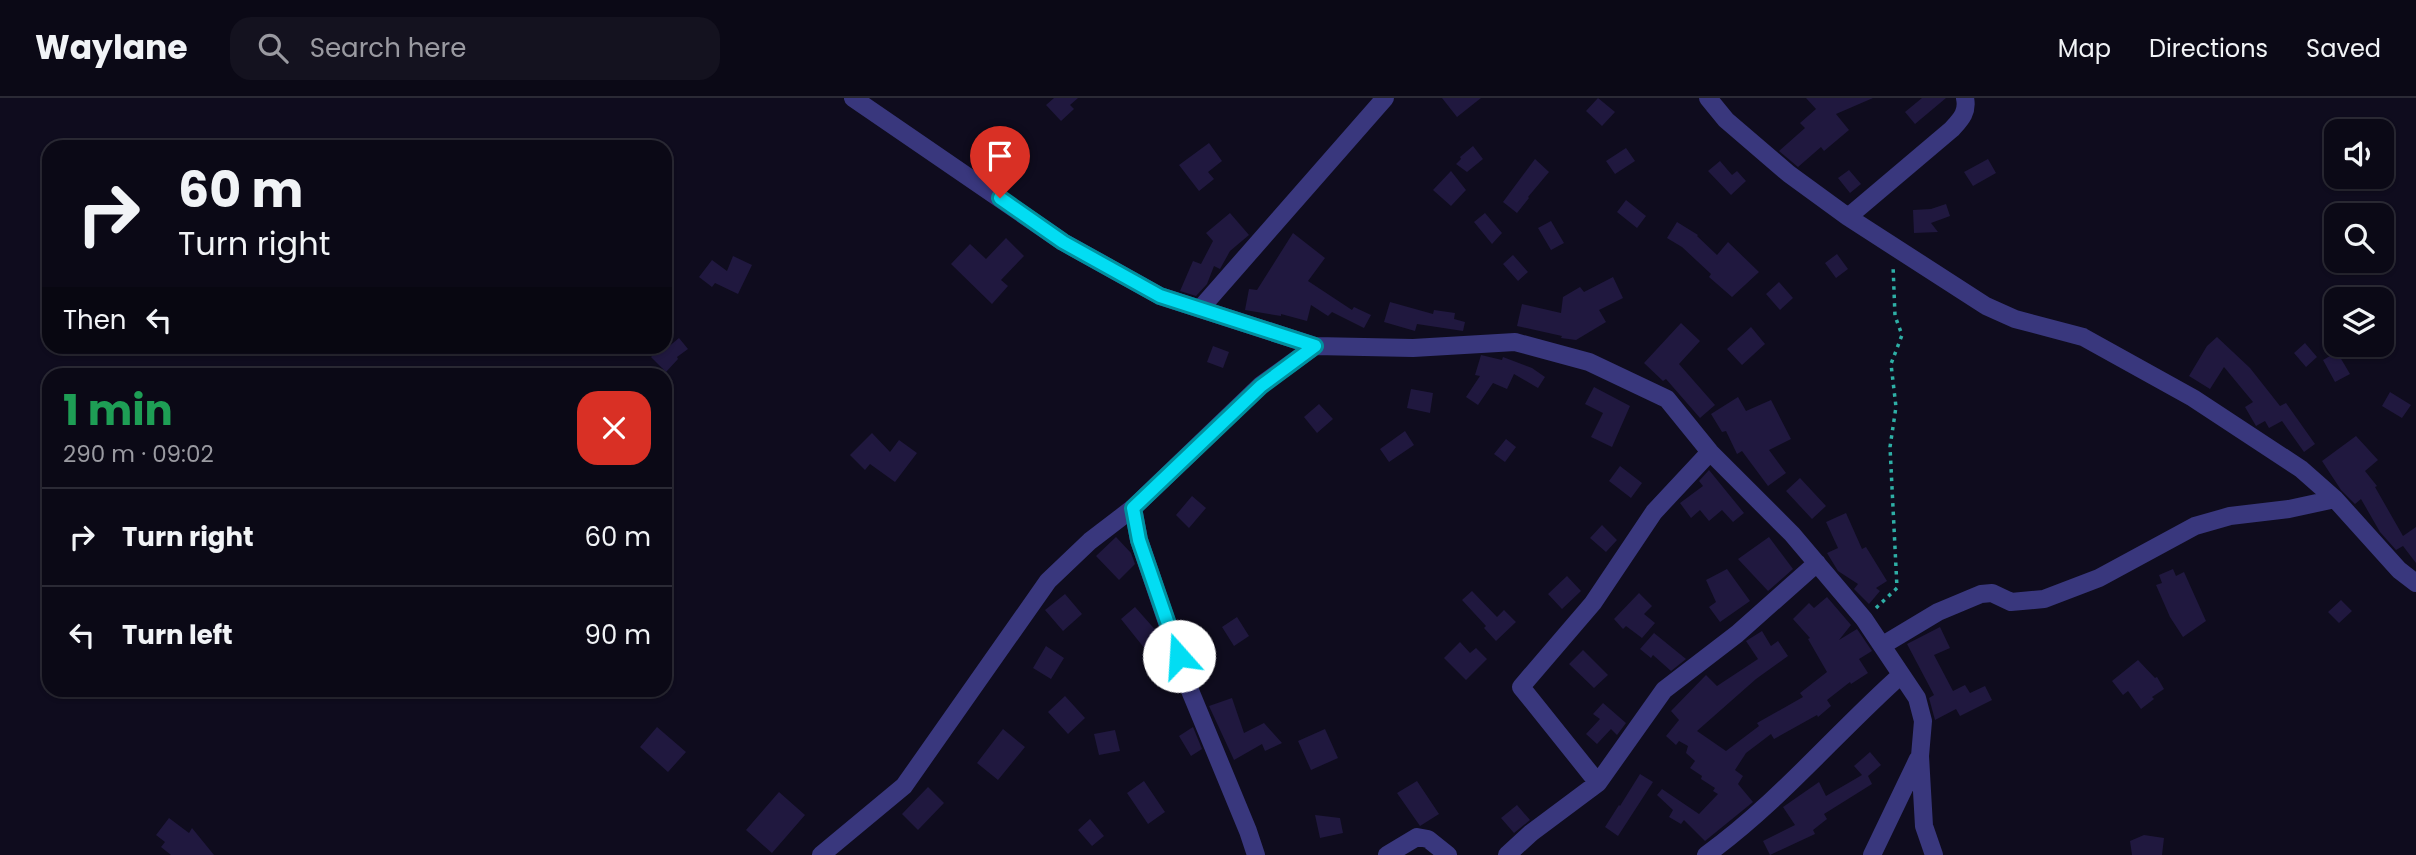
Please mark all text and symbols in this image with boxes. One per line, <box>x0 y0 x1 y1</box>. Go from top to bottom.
search box <box>230 17 720 80</box>
text: Waylane <box>35 24 188 71</box>
icon: search <box>254 29 292 67</box>
text: Search here <box>310 30 466 66</box>
text: Map <box>2058 32 2111 65</box>
text: Directions <box>2149 32 2268 65</box>
text: Saved <box>2306 32 2381 65</box>
map controls <box>2324 119 2394 357</box>
button: sound <box>2324 119 2394 189</box>
pin <box>970 126 1030 198</box>
icon: arrive <box>981 137 1019 175</box>
text: 60 m <box>178 156 303 224</box>
icon: right <box>63 168 154 259</box>
button: search <box>2324 203 2394 273</box>
text: Turn right <box>178 221 330 266</box>
button: layers <box>2324 287 2394 357</box>
icon: left <box>140 301 178 339</box>
text: Then <box>63 302 126 338</box>
text: 1 min <box>63 381 173 440</box>
button: close <box>577 391 651 465</box>
text: 290 m · 09:02 <box>63 438 214 470</box>
icon: right <box>63 518 101 556</box>
text: Turn right <box>122 519 254 555</box>
text: 60 m <box>584 519 651 555</box>
icon: left <box>63 616 101 654</box>
text: Turn left <box>122 617 233 653</box>
text: 90 m <box>585 617 651 653</box>
position arrow <box>1142 619 1216 693</box>

